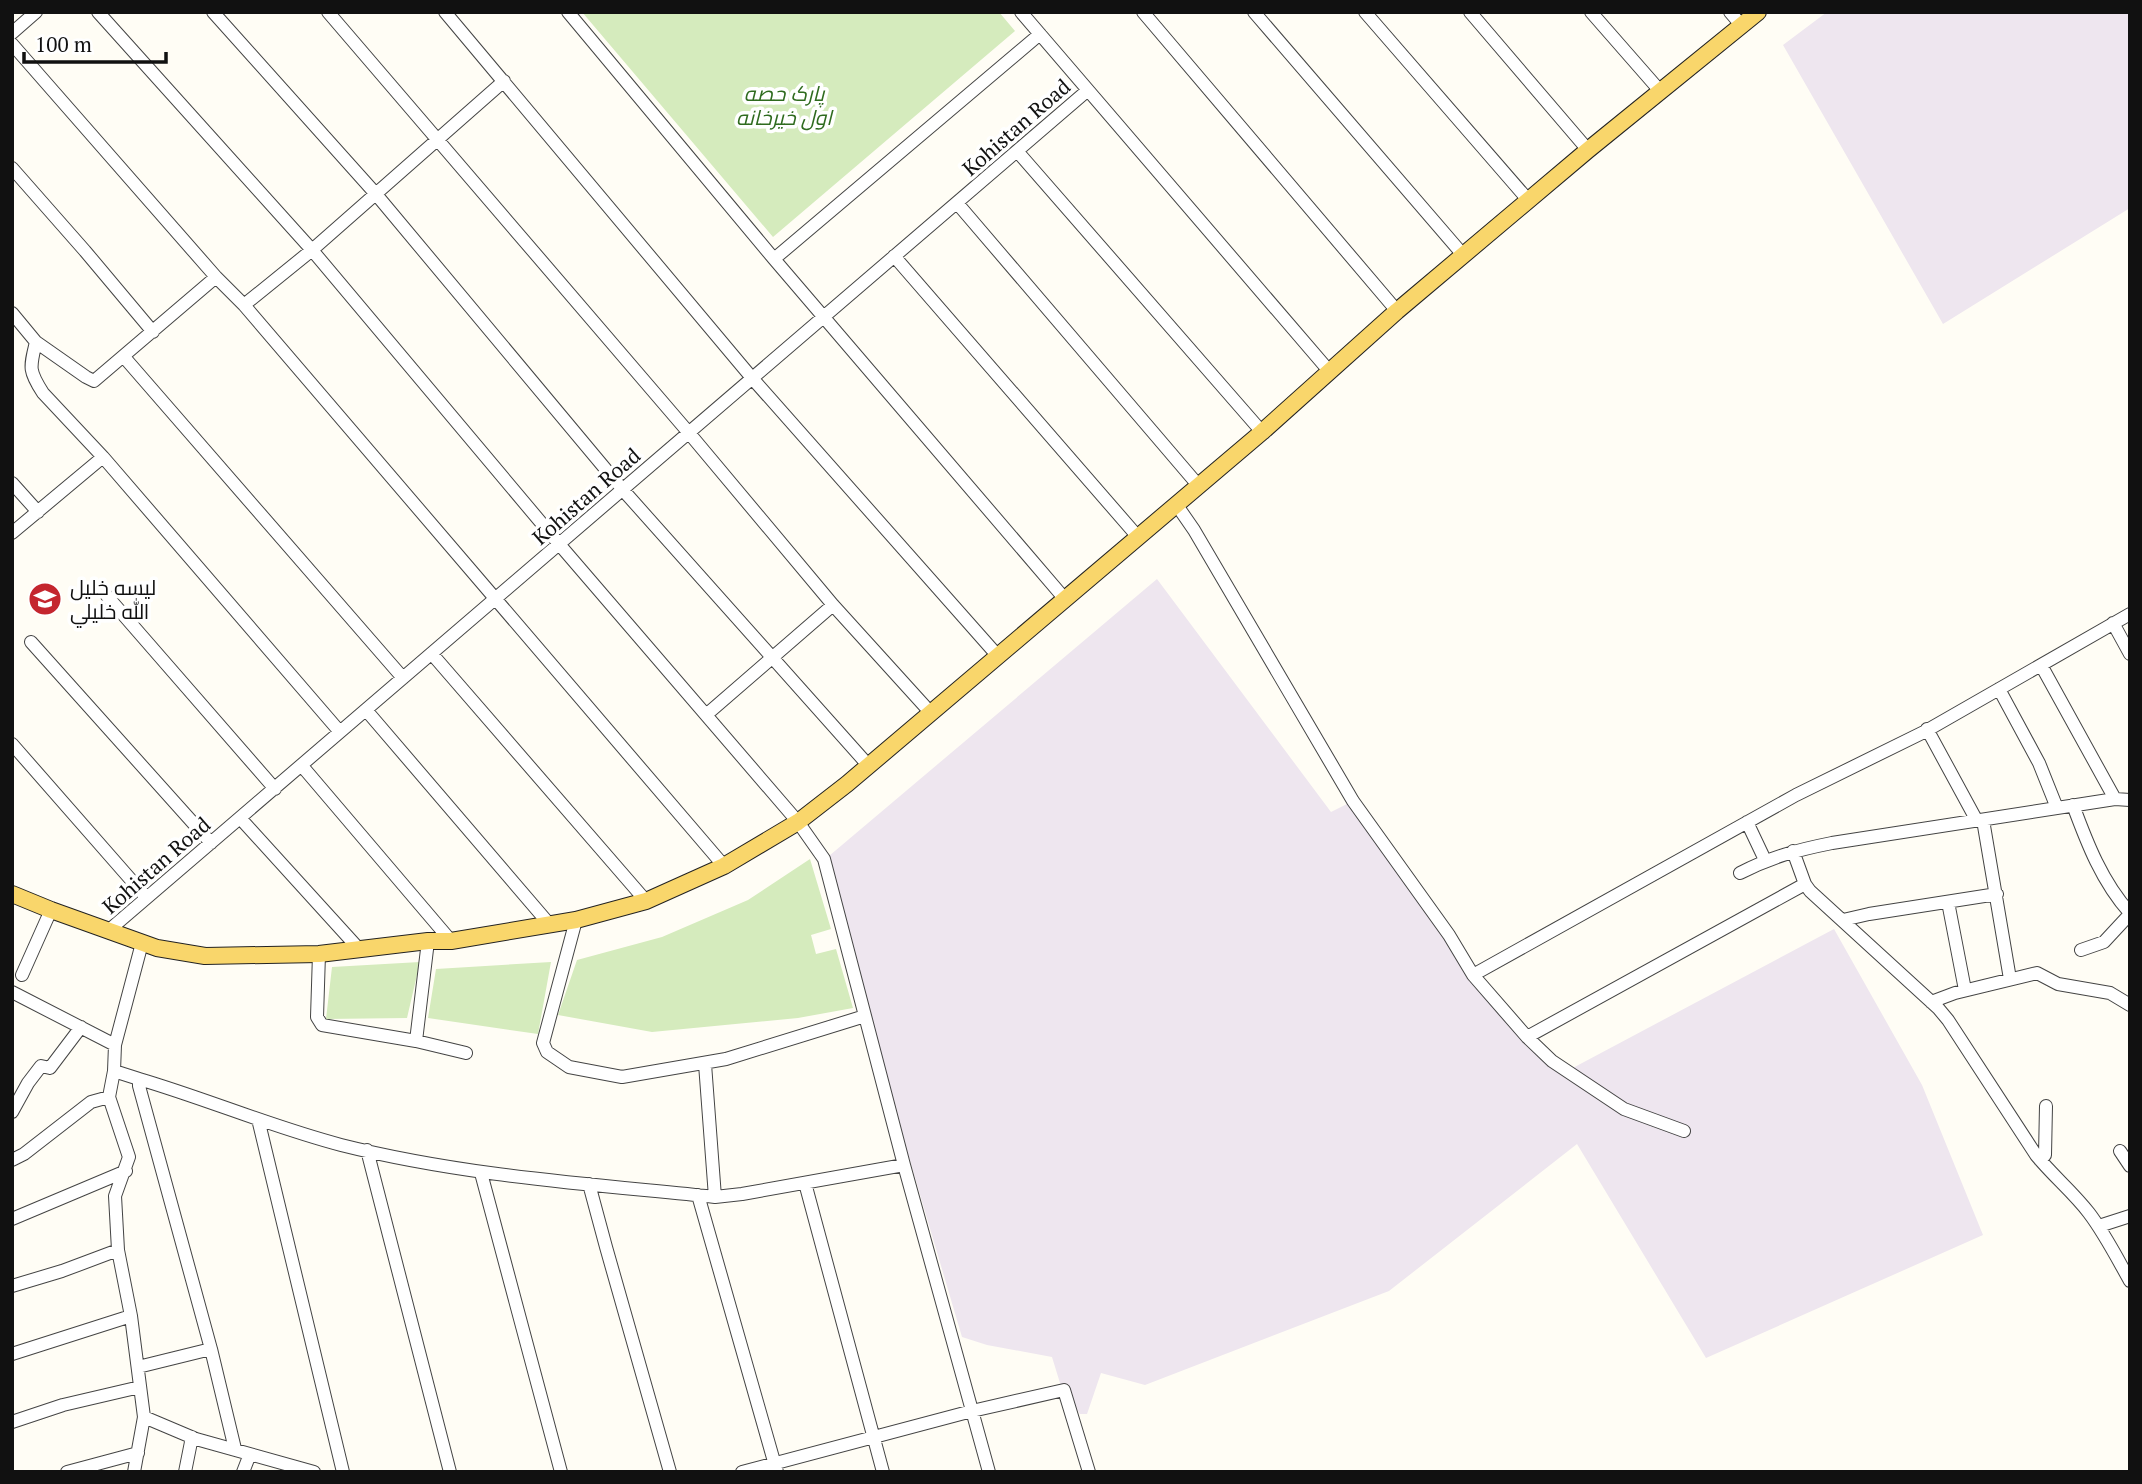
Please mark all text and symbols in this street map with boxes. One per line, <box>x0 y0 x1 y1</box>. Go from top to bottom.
scale bar <box>24 21 166 65</box>
text: 100 m <box>35 30 92 58</box>
street label: Kohistan Road <box>956 72 1076 182</box>
park label: پارک حصه اول خیرخانه <box>736 79 834 131</box>
street label: Kohistan Road <box>526 441 646 551</box>
place label: ليسه خليل الله خليلي <box>70 573 156 628</box>
school or university icon: ليسه خليل الله خليلي <box>26 580 64 618</box>
street label: Kohistan Road <box>96 810 216 920</box>

